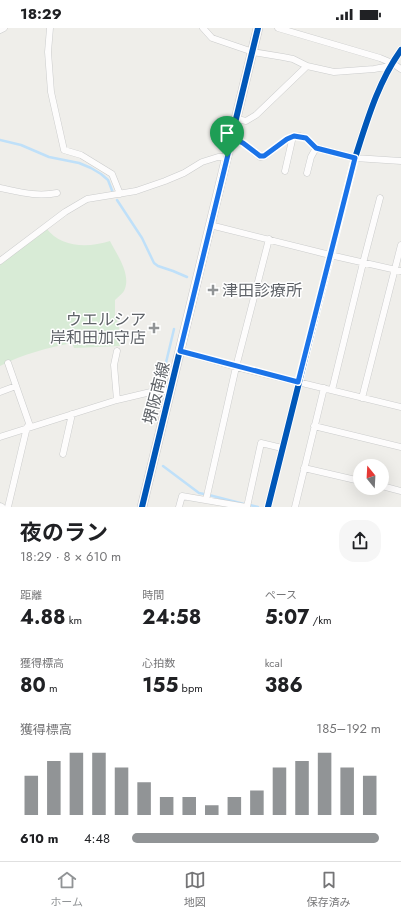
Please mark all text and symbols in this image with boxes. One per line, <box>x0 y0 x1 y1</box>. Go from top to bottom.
text: 18:29 <box>20 3 62 25</box>
pin <box>210 116 244 157</box>
icon: arrive <box>216 122 238 144</box>
place label: 津田診療所 <box>222 279 302 302</box>
marker: 津田診療所 <box>207 284 219 296</box>
place label: ウエルシア 岸和田加守店 <box>50 308 146 349</box>
marker: ウエルシア 岸和田加守店 <box>149 323 159 333</box>
street label: 堺阪南線 <box>138 359 175 427</box>
north arrow <box>353 459 389 495</box>
map controls <box>353 459 389 495</box>
text: 夜のラン <box>20 516 108 548</box>
button: share <box>339 520 381 562</box>
text: 18:29 · 8 × 610 m <box>20 547 121 566</box>
text: 距離 <box>20 587 42 603</box>
text: 時間 <box>142 587 164 603</box>
text: ペース <box>265 587 297 603</box>
text: 4.88 <box>20 603 65 632</box>
text: 24:58 <box>142 603 201 632</box>
text: 5:07 <box>265 603 309 632</box>
text: km <box>65 612 82 628</box>
text: /km <box>309 612 332 628</box>
text: 獲得標高 <box>20 655 64 671</box>
text: 心拍数 <box>142 655 175 671</box>
text: kcal <box>265 655 282 671</box>
text: 80 <box>20 671 46 700</box>
text: 155 <box>142 671 178 700</box>
text: 386 <box>265 671 303 700</box>
text: m <box>46 680 58 696</box>
text: bpm <box>178 680 203 696</box>
text: 185–192 m <box>316 719 381 738</box>
text: 獲得標高 <box>20 720 72 739</box>
text: 610 m <box>20 829 58 848</box>
text: 4:48 <box>84 829 110 848</box>
tab: ホーム <box>50 869 83 910</box>
tab: 地図 <box>184 869 206 910</box>
tab: 保存済み <box>307 869 351 910</box>

